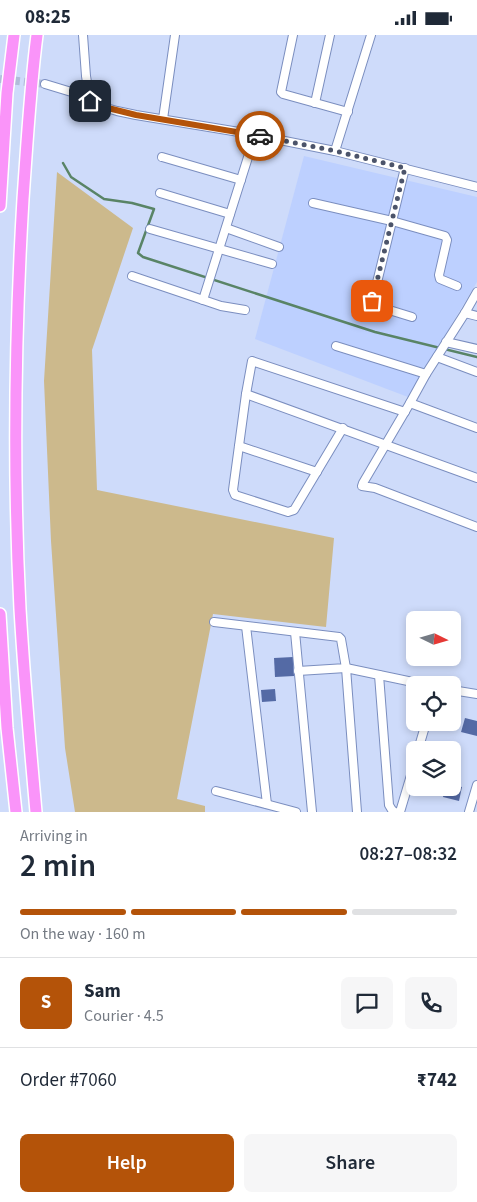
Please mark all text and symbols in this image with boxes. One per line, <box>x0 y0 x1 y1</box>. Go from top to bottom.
text: 08:25 <box>25 4 71 31</box>
pin <box>69 80 111 122</box>
icon: home <box>76 87 104 115</box>
courier <box>235 111 285 161</box>
icon: car <box>246 122 274 150</box>
pin <box>351 280 393 322</box>
icon: bag <box>358 287 386 315</box>
north arrow <box>406 611 461 666</box>
map controls <box>406 611 461 796</box>
button: locate <box>406 676 461 731</box>
button: layers <box>406 741 461 796</box>
text: Arriving in <box>20 825 88 847</box>
text: 08:27–08:32 <box>359 841 457 868</box>
text: 2 min <box>20 843 96 889</box>
text: On the way · 160 m <box>20 923 145 945</box>
button: chat <box>341 977 393 1029</box>
button: phone <box>405 977 457 1029</box>
text: Sam <box>84 978 121 1005</box>
text: S <box>41 989 51 1016</box>
text: Courier · 4.5 <box>84 1005 164 1027</box>
text: Order #7060 <box>20 1067 117 1094</box>
text: ₹742 <box>417 1067 457 1094</box>
button: Help <box>20 1134 234 1192</box>
button: Share <box>244 1134 457 1192</box>

